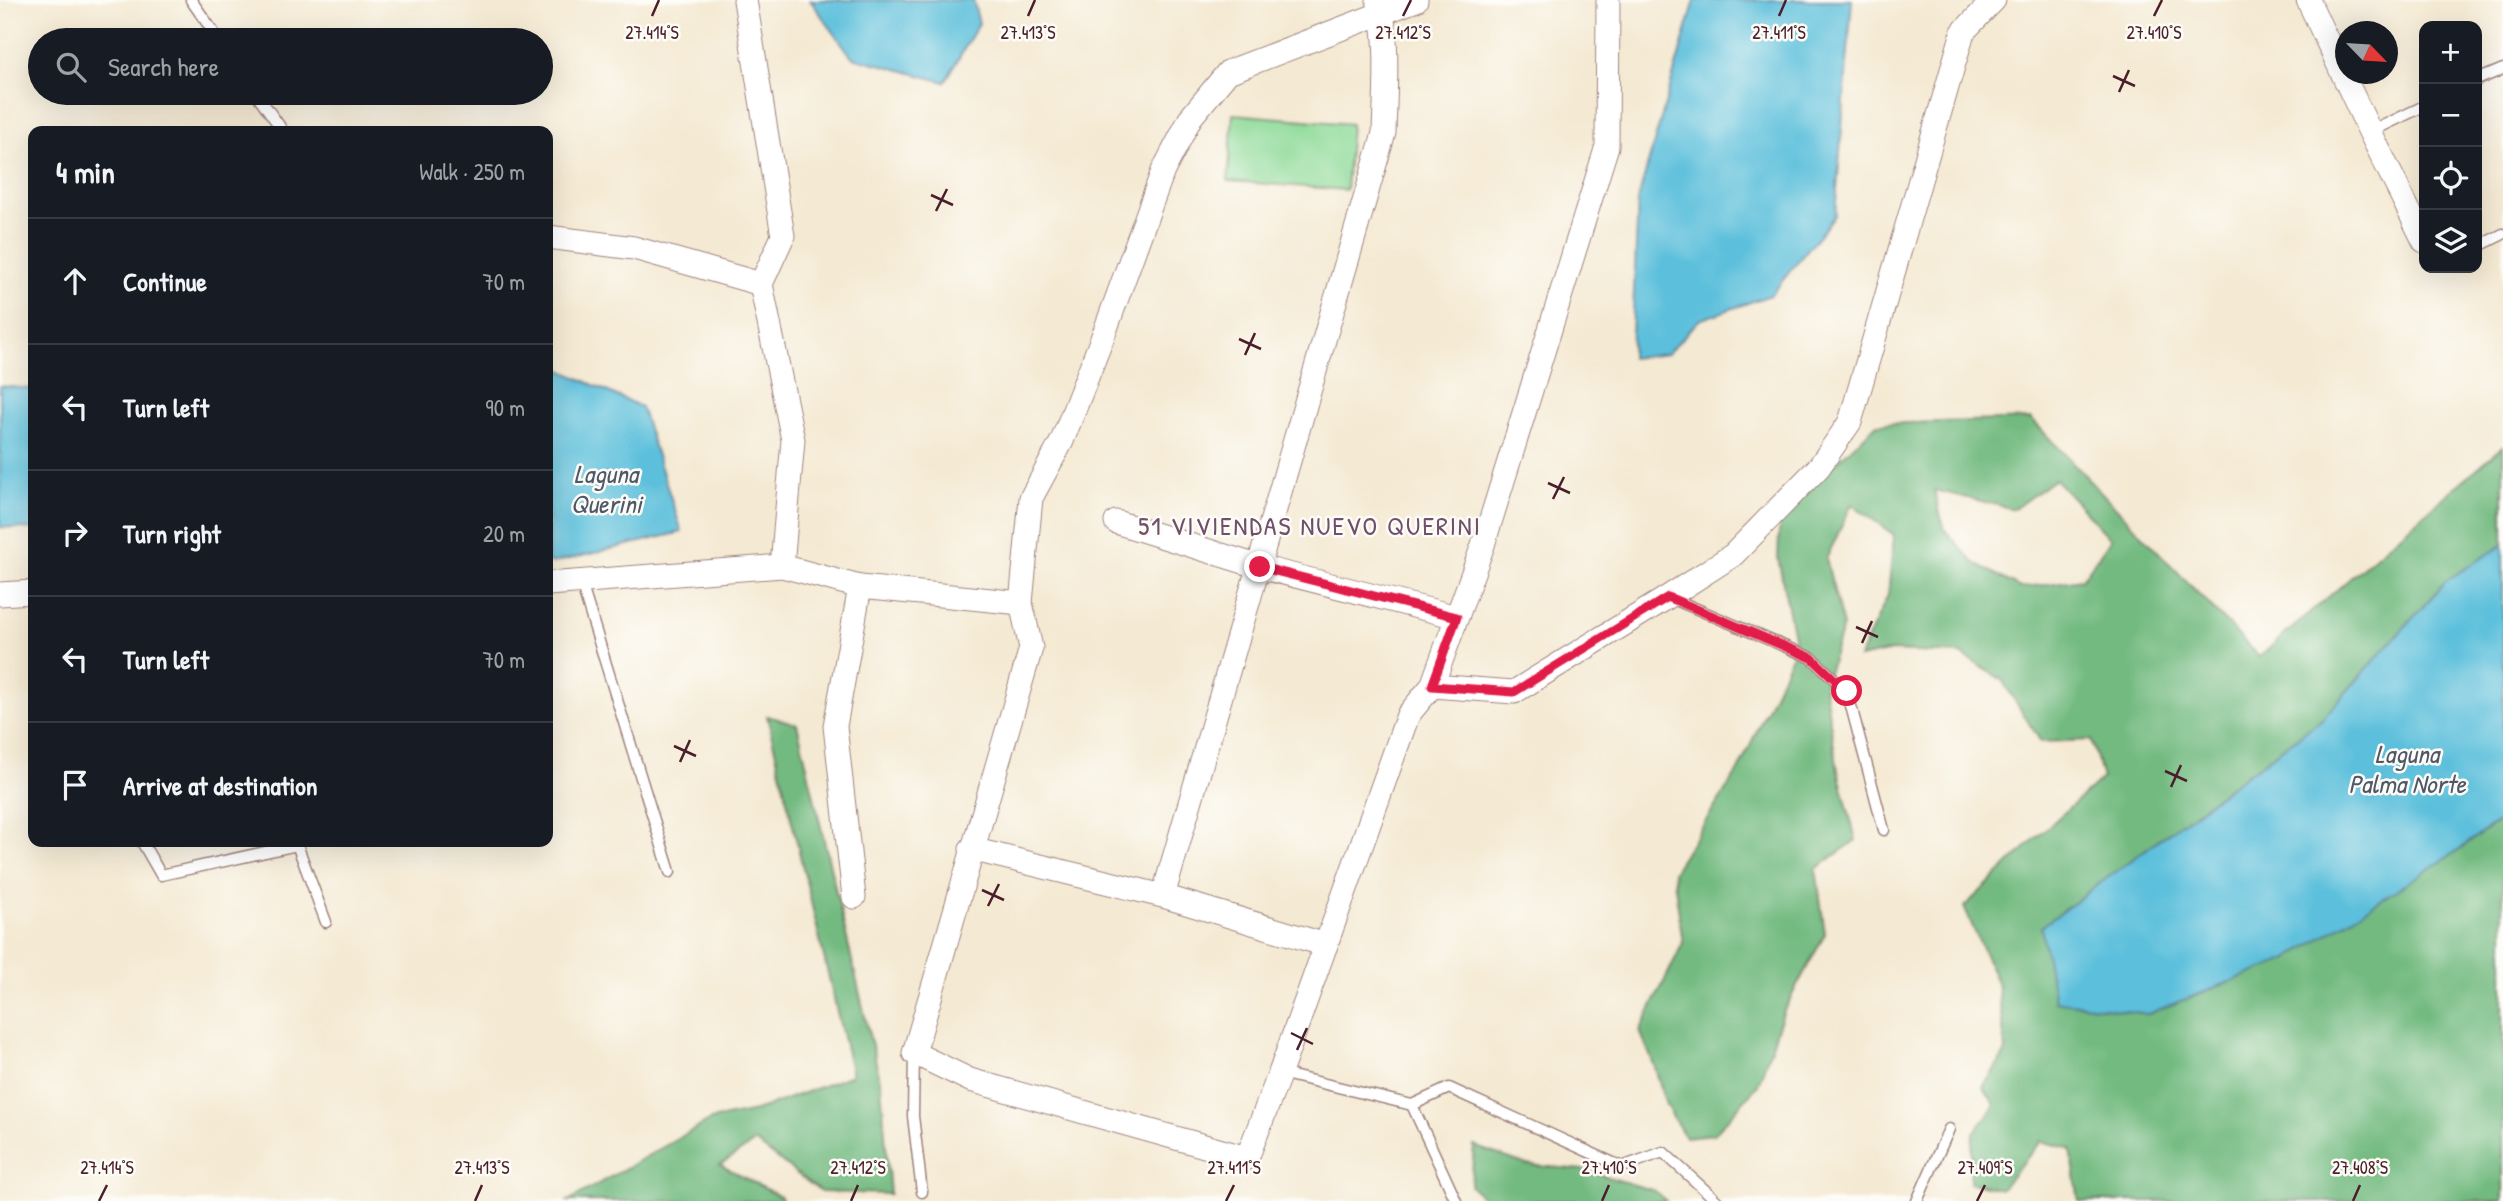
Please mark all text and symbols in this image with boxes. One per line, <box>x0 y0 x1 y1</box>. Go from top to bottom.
text: 27.414°S <box>625 20 679 45</box>
text: 27.413°S <box>1001 20 1055 45</box>
text: 27.412°S <box>1375 20 1431 45</box>
text: 27.411°S <box>1752 20 1806 45</box>
text: 27.410°S <box>2127 20 2181 45</box>
north arrow <box>2335 21 2398 84</box>
map controls <box>2419 21 2482 273</box>
button: + <box>2419 21 2482 84</box>
search box <box>28 28 553 105</box>
icon: search <box>52 48 90 86</box>
text: Search here <box>108 49 219 84</box>
button: − <box>2419 84 2482 147</box>
button: locate <box>2419 147 2482 210</box>
text: 4 min <box>56 152 115 192</box>
text: Walk · 250 m <box>419 156 525 187</box>
button: layers <box>2419 210 2482 273</box>
icon: ahead <box>56 262 94 300</box>
text: Continue <box>123 264 207 299</box>
text: 70 m <box>482 266 525 297</box>
icon: left <box>56 388 94 426</box>
text: Turn left <box>123 390 209 425</box>
text: 90 m <box>485 392 525 423</box>
water label: Laguna Querini <box>570 456 644 521</box>
district label: 51 VIVIENDAS NUEVO QUERINI <box>1138 508 1482 543</box>
icon: right <box>56 514 94 552</box>
text: Turn right <box>123 516 221 551</box>
text: 20 m <box>483 518 525 549</box>
route end <box>1244 551 1275 582</box>
icon: left <box>56 640 94 678</box>
text: Turn left <box>123 642 209 677</box>
text: 70 m <box>482 644 525 675</box>
route start <box>1831 675 1862 706</box>
water label: Laguna Palma Norte <box>2348 736 2467 801</box>
icon: arrive <box>56 766 94 804</box>
text: Arrive at destination <box>123 768 318 803</box>
text: 27.414°S <box>80 1155 134 1180</box>
text: 27.413°S <box>455 1155 509 1180</box>
text: 27.412°S <box>830 1155 886 1180</box>
text: 27.411°S <box>1207 1155 1261 1180</box>
text: 27.410°S <box>1582 1155 1636 1180</box>
text: 27.409°S <box>1957 1155 2013 1180</box>
text: 27.408°S <box>2332 1155 2388 1180</box>

